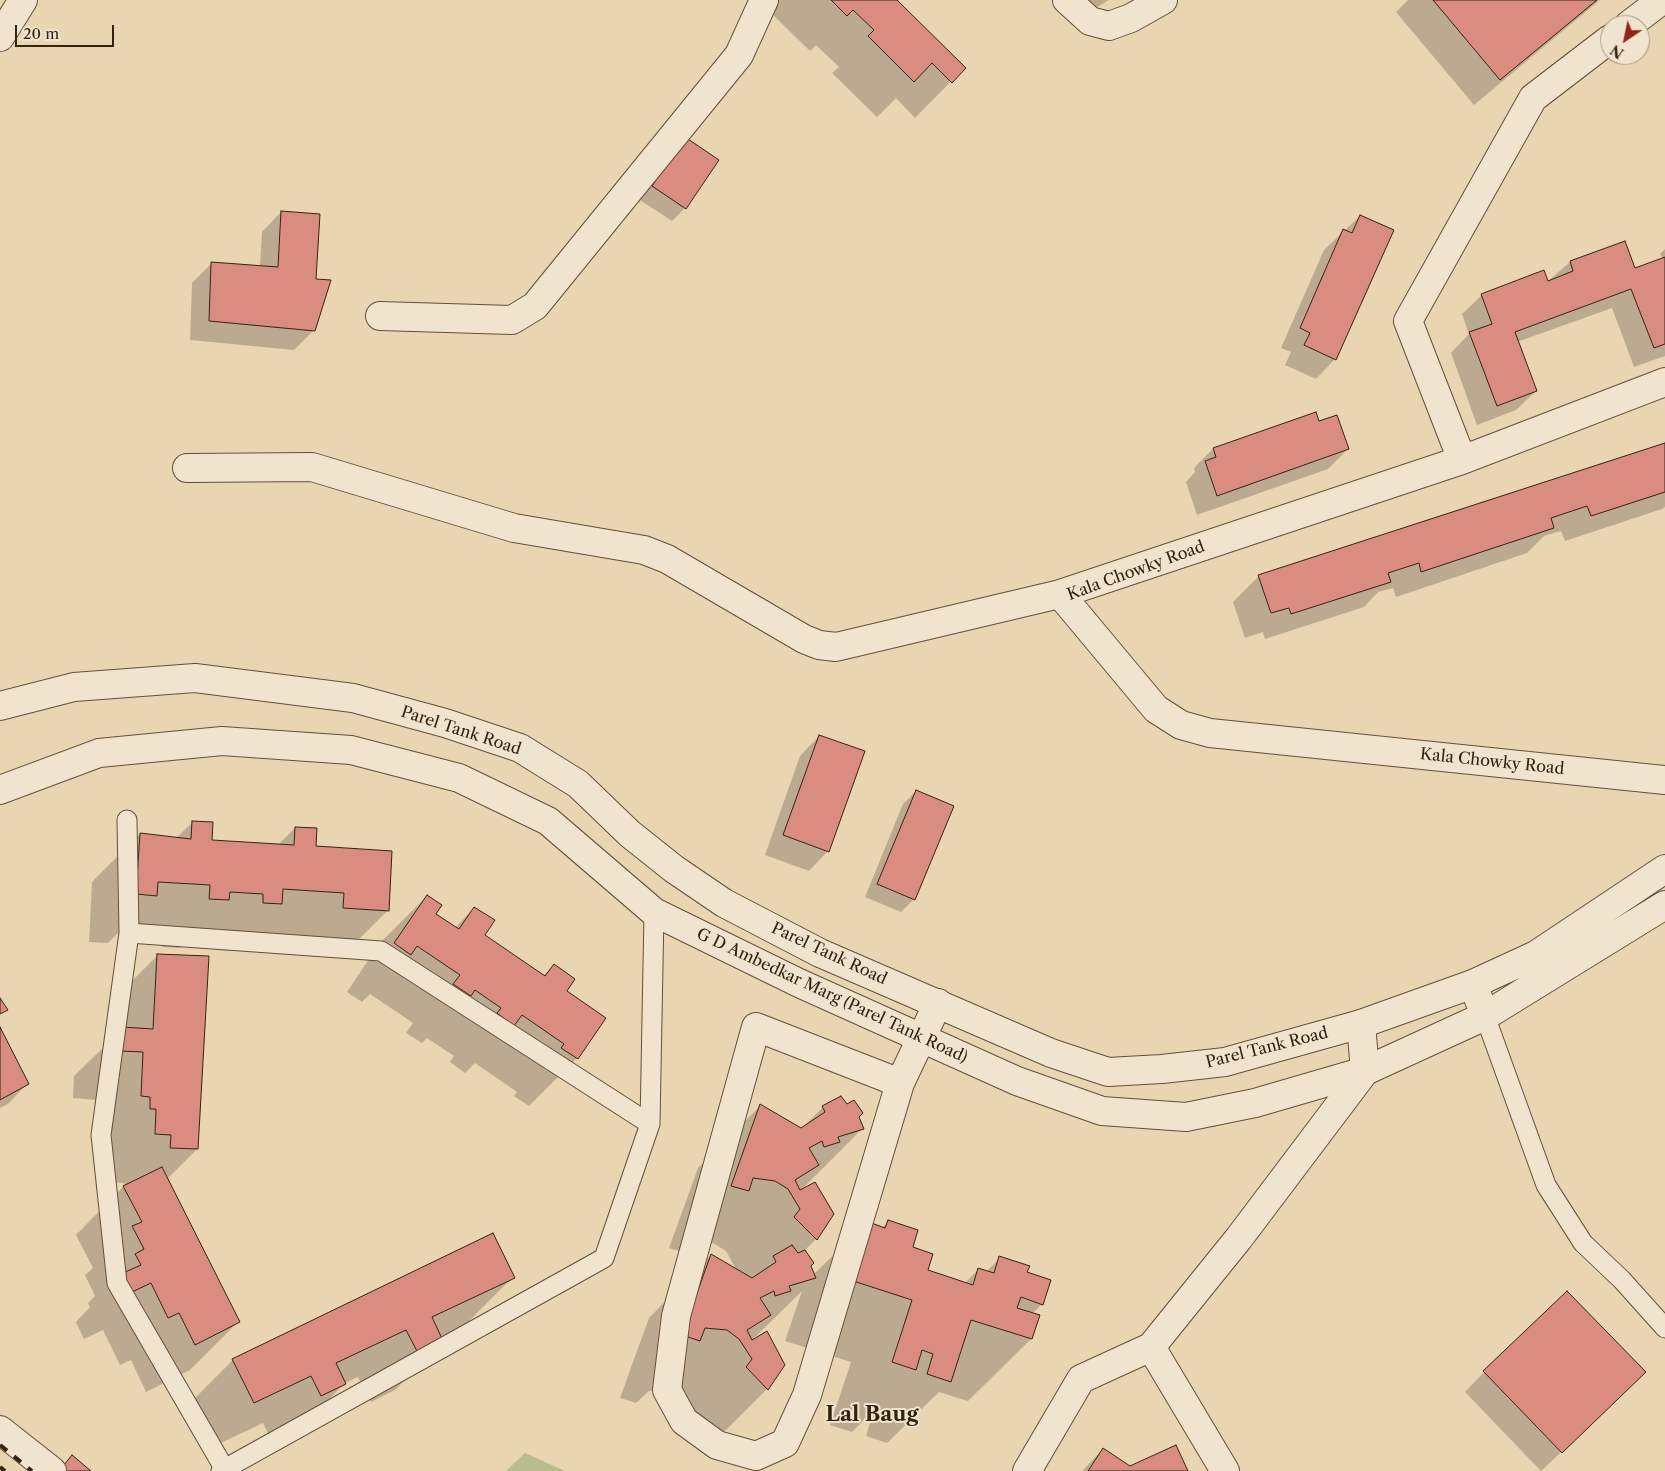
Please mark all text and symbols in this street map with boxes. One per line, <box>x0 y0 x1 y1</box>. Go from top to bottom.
scale bar <box>18 15 116 47</box>
north arrow <box>1600 15 1650 65</box>
text: 20 m <box>23 24 59 43</box>
text: N <box>1607 41 1627 62</box>
street label: Kala Chowky Road <box>1065 537 1207 605</box>
street label: Parel Tank Road <box>398 703 524 759</box>
street label: Kala Chowky Road <box>1419 745 1565 779</box>
street label: Parel Tank Road <box>768 919 890 989</box>
street label: G D Ambedkar Marg (Parel Tank Road) <box>694 925 970 1067</box>
street label: Parel Tank Road <box>1204 1024 1330 1072</box>
district label: Lal Baug <box>825 1402 919 1428</box>

